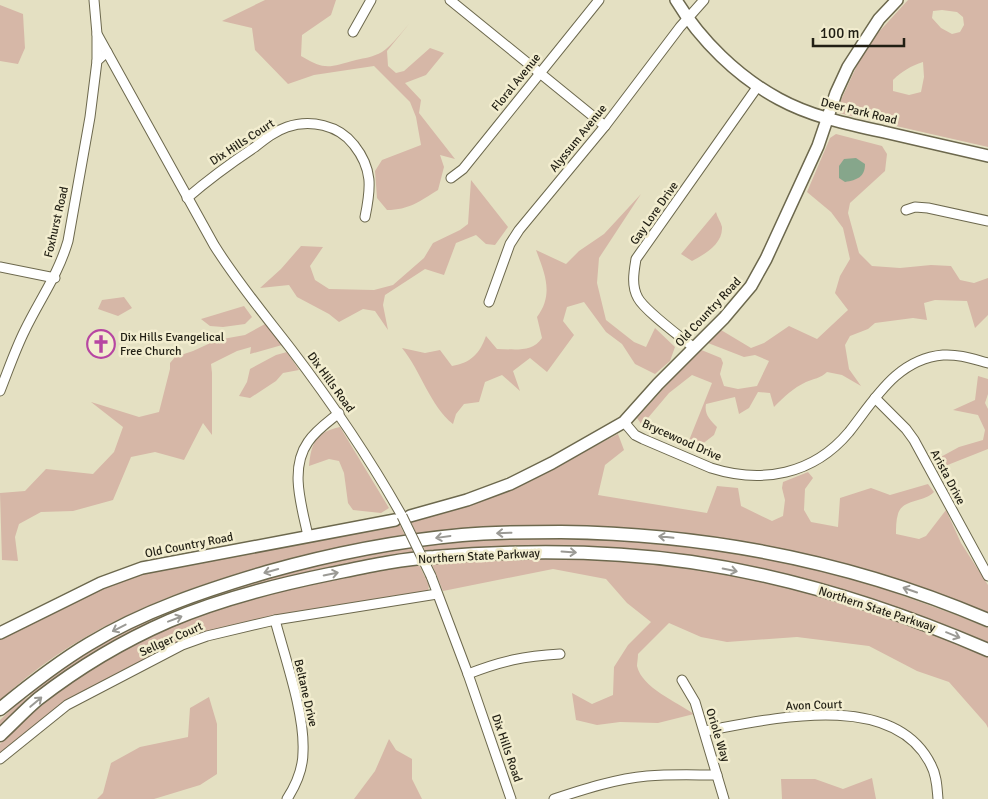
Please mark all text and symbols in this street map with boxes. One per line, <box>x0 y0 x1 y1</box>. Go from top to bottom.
scale bar <box>813 15 904 47</box>
text: 100 m <box>820 24 860 42</box>
street label: Floral Avenue <box>489 50 544 114</box>
street label: Deer Park Road <box>819 95 899 128</box>
street label: Alyssum Avenue <box>546 101 610 175</box>
street label: Dix Hills Court <box>207 116 277 169</box>
street label: Gay Lore Drive <box>627 179 682 248</box>
street label: Foxhurst Road <box>41 185 72 259</box>
street label: Old Country Road <box>672 274 744 350</box>
church icon: Dix Hills Evangelical Free Church <box>86 329 116 359</box>
place label: Dix Hills Evangelical Free Church <box>120 330 225 359</box>
street label: Dix Hills Road <box>304 349 358 415</box>
street label: Brycewood Drive <box>640 416 724 465</box>
street label: Arista Drive <box>927 447 968 507</box>
one-way arrow <box>496 528 512 538</box>
street label: Old Country Road <box>144 530 235 561</box>
one-way arrow <box>436 532 452 542</box>
one-way arrow <box>658 532 674 542</box>
street label: Northern State Parkway <box>418 546 541 567</box>
one-way arrow <box>561 548 577 557</box>
one-way arrow <box>722 565 738 575</box>
one-way arrow <box>263 567 279 577</box>
one-way arrow <box>322 569 338 578</box>
street label: Northern State Parkway <box>816 583 938 636</box>
one-way arrow <box>903 585 918 594</box>
one-way arrow <box>167 614 182 623</box>
street label: Sellger Court <box>137 619 205 660</box>
one-way arrow <box>111 623 126 633</box>
one-way arrow <box>945 631 960 640</box>
street label: Beltane Drive <box>290 658 321 728</box>
one-way arrow <box>29 696 42 708</box>
street label: Avon Court <box>785 697 843 714</box>
street label: Oriole Way <box>702 706 733 764</box>
street label: Dix Hills Road <box>488 712 525 784</box>

